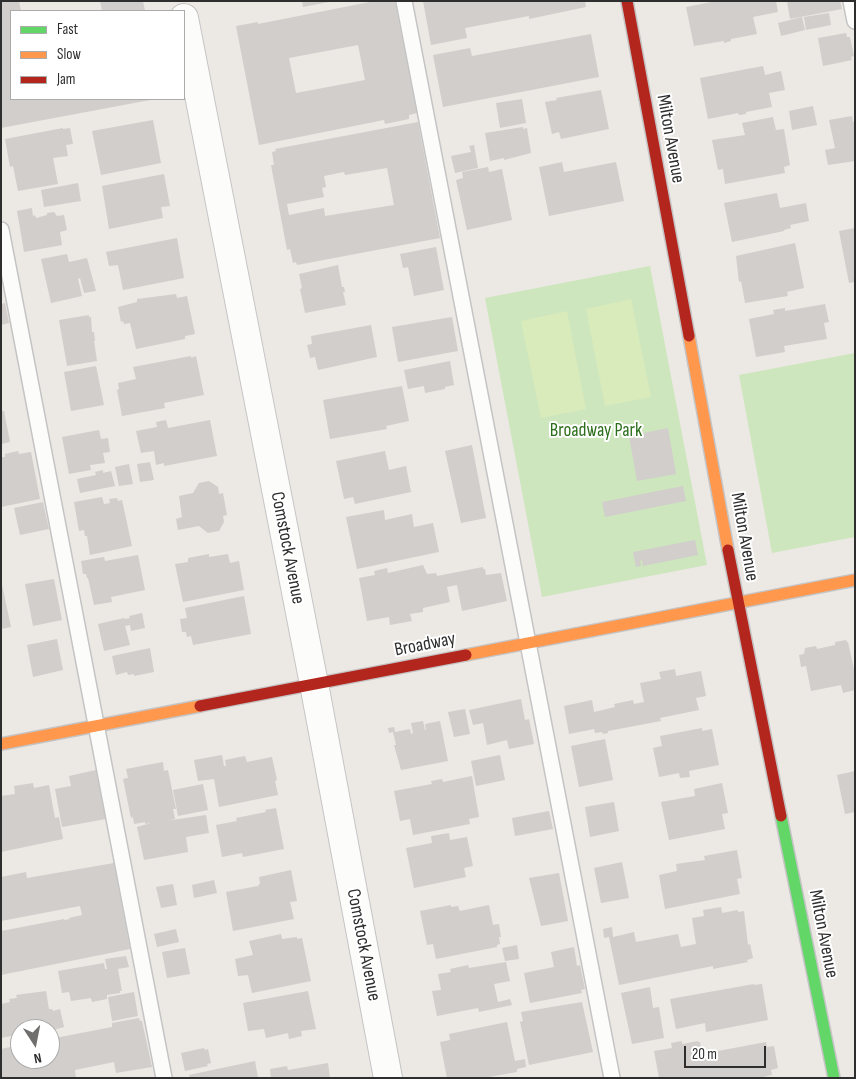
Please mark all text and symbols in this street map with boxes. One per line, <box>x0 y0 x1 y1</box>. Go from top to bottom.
legend <box>10 10 185 100</box>
text: Fast <box>57 20 78 39</box>
text: Slow <box>57 45 81 64</box>
text: Jam <box>57 70 75 89</box>
street label: Milton Avenue <box>651 93 689 185</box>
park label: Broadway Park <box>550 420 642 442</box>
street label: Comstock Avenue <box>265 490 309 606</box>
street label: Milton Avenue <box>725 491 763 583</box>
street label: Broadway <box>393 628 457 662</box>
street label: Comstock Avenue <box>341 887 385 1003</box>
street label: Milton Avenue <box>803 888 843 980</box>
north arrow <box>10 1019 60 1069</box>
scale bar <box>686 1036 768 1068</box>
text: 20 m <box>692 1045 717 1064</box>
text: N <box>32 1049 43 1067</box>

